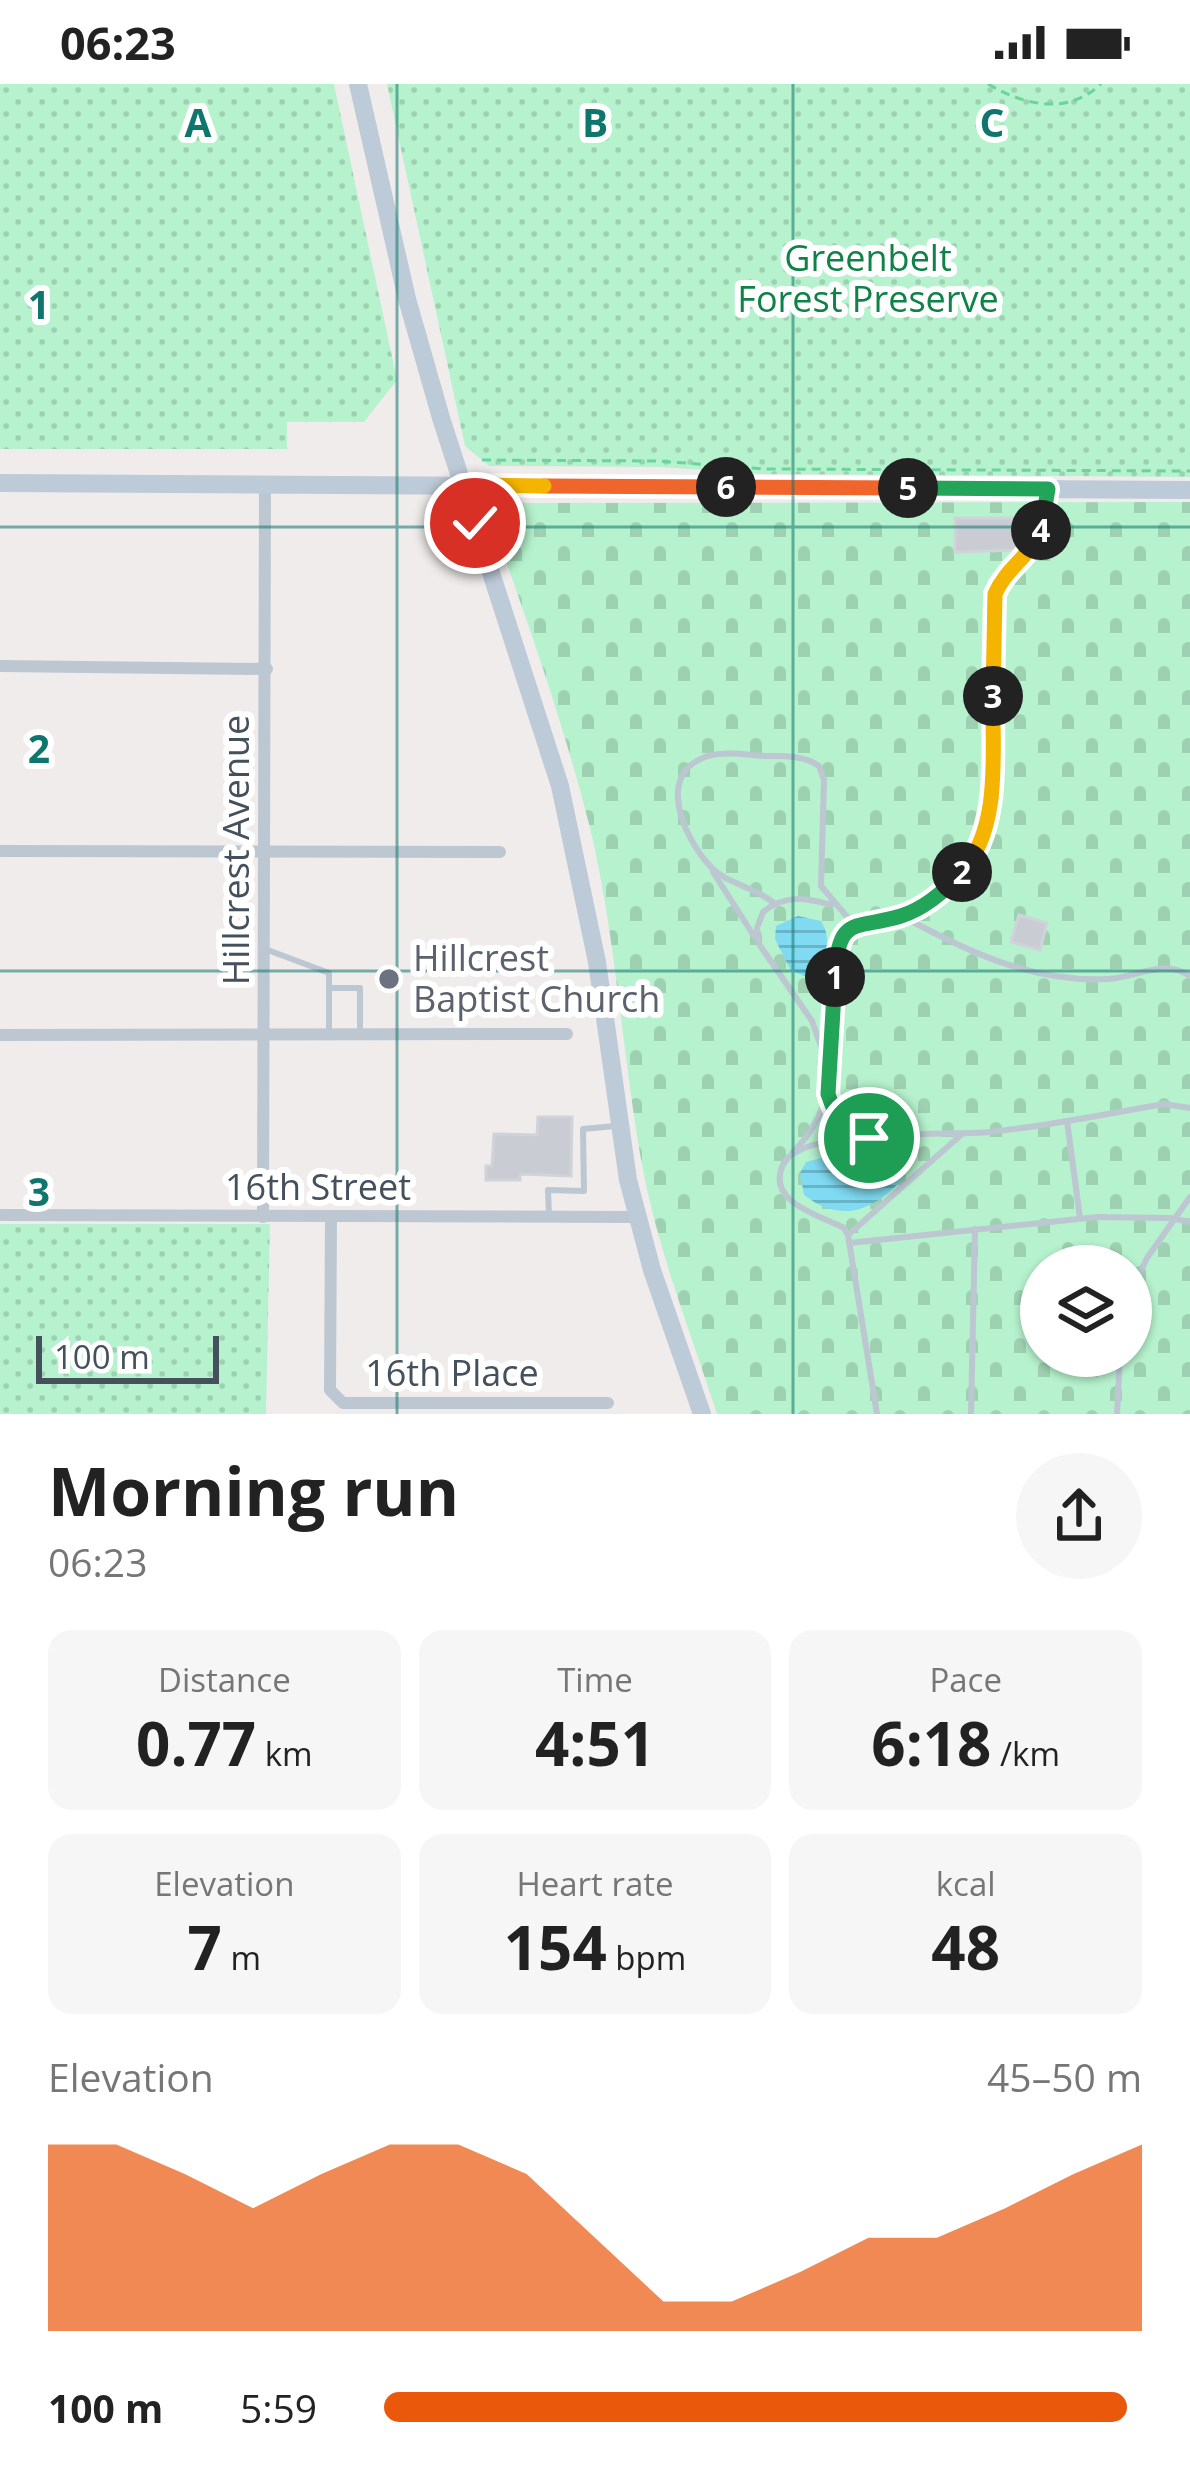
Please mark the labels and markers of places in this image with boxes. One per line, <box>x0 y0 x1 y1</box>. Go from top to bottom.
pin: 6 <box>696 457 756 517</box>
pin: 5 <box>878 458 938 518</box>
pin <box>424 472 526 574</box>
pin: 4 <box>1011 500 1071 560</box>
pin: 3 <box>963 666 1023 726</box>
pin: 2 <box>932 842 992 902</box>
place label: Hillcrest Baptist Church <box>413 933 660 1023</box>
pin: 1 <box>805 947 865 1007</box>
marker: Hillcrest Baptist Church <box>376 966 402 992</box>
pin <box>818 1087 920 1189</box>

